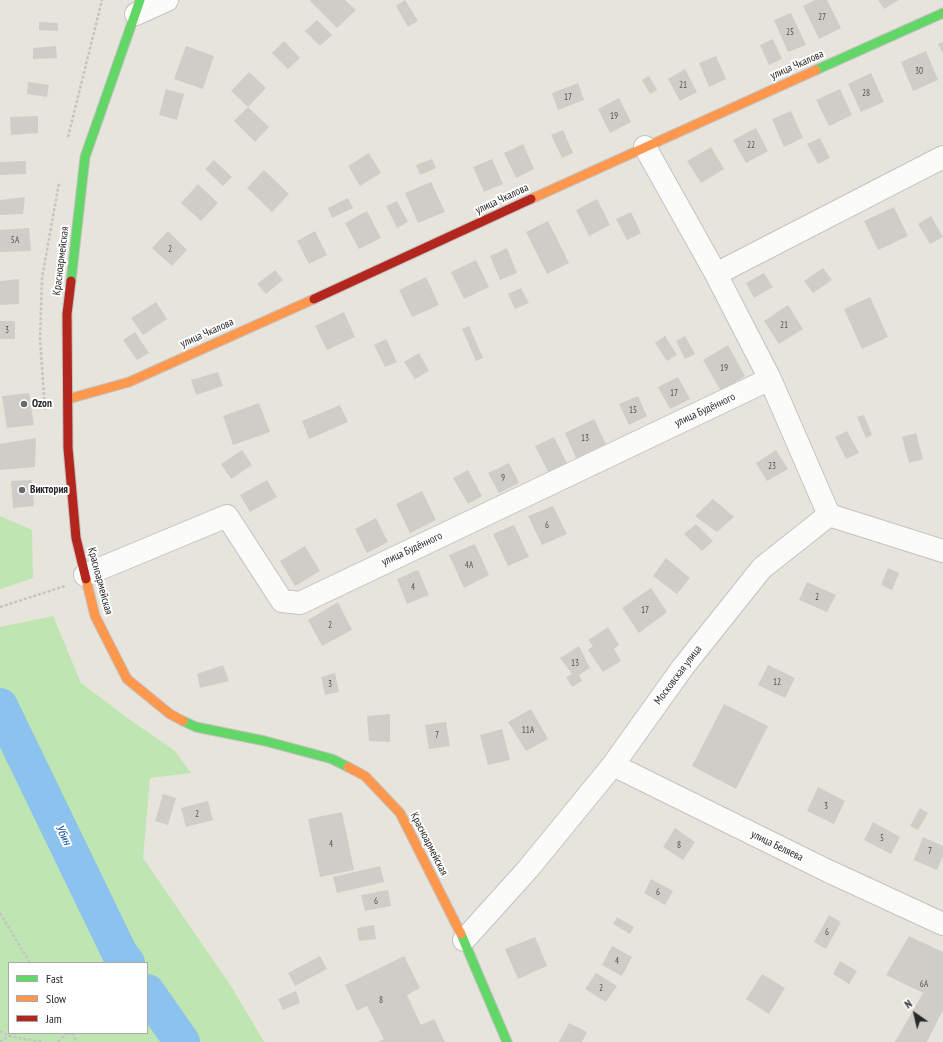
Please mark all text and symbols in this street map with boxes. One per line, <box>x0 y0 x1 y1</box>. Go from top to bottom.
house number: 27 <box>818 12 826 22</box>
house number: 25 <box>786 27 794 37</box>
street label: улица Чкалова <box>768 47 826 83</box>
house number: 30 <box>915 66 923 76</box>
house number: 21 <box>679 80 687 90</box>
house number: 28 <box>862 88 870 98</box>
house number: 17 <box>564 92 572 102</box>
house number: 19 <box>610 111 618 121</box>
house number: 22 <box>747 140 755 150</box>
street label: улица Чкалова <box>473 181 531 217</box>
street label: Красноармейская <box>50 226 72 296</box>
house number: 5А <box>11 235 19 245</box>
house number: 2 <box>168 244 172 254</box>
street label: улица Чкалова <box>178 315 236 351</box>
house number: 21 <box>780 320 788 330</box>
house number: 3 <box>5 325 9 335</box>
house number: 19 <box>720 363 728 373</box>
house number: 17 <box>670 388 678 398</box>
street label: улица Будённого <box>673 390 737 430</box>
place label: Ozon <box>32 397 52 411</box>
marker: Ozon <box>19 399 29 409</box>
house number: 15 <box>629 405 637 415</box>
house number: 13 <box>581 433 589 443</box>
house number: 23 <box>768 461 776 471</box>
house number: 9 <box>501 473 505 483</box>
place label: Виктория <box>30 483 68 497</box>
marker: Виктория <box>17 485 27 495</box>
house number: 6 <box>545 520 549 530</box>
street label: улица Будённого <box>380 529 444 569</box>
street label: Красноармейская <box>85 546 115 616</box>
house number: 4А <box>465 560 473 570</box>
house number: 4 <box>411 582 415 592</box>
house number: 2 <box>815 592 819 602</box>
house number: 17 <box>641 605 649 615</box>
house number: 2 <box>328 620 332 630</box>
street label: Московская улица <box>651 643 705 707</box>
house number: 13 <box>571 658 579 668</box>
house number: 12 <box>773 677 781 687</box>
house number: 3 <box>328 679 332 689</box>
house number: 11А <box>522 725 534 735</box>
house number: 7 <box>435 730 439 740</box>
house number: 3 <box>824 801 828 811</box>
house number: 2 <box>195 809 199 819</box>
street label: Красноармейская <box>407 810 451 878</box>
water label: Убин <box>52 822 74 848</box>
street label: улица Беляева <box>749 828 805 864</box>
house number: 5 <box>880 833 884 843</box>
house number: 4 <box>329 839 333 849</box>
house number: 8 <box>677 840 681 850</box>
house number: 7 <box>928 846 932 856</box>
house number: 6 <box>656 887 660 897</box>
house number: 6 <box>374 896 378 906</box>
house number: 6 <box>825 927 829 937</box>
house number: 4 <box>615 956 619 966</box>
legend <box>8 962 148 1034</box>
text: Fast <box>46 971 63 986</box>
house number: 6А <box>920 979 928 989</box>
house number: 2 <box>599 983 603 993</box>
text: Slow <box>46 991 66 1006</box>
north arrow <box>895 994 935 1034</box>
house number: 8 <box>379 995 383 1005</box>
text: N <box>902 997 915 1012</box>
text: Jam <box>46 1011 62 1026</box>

